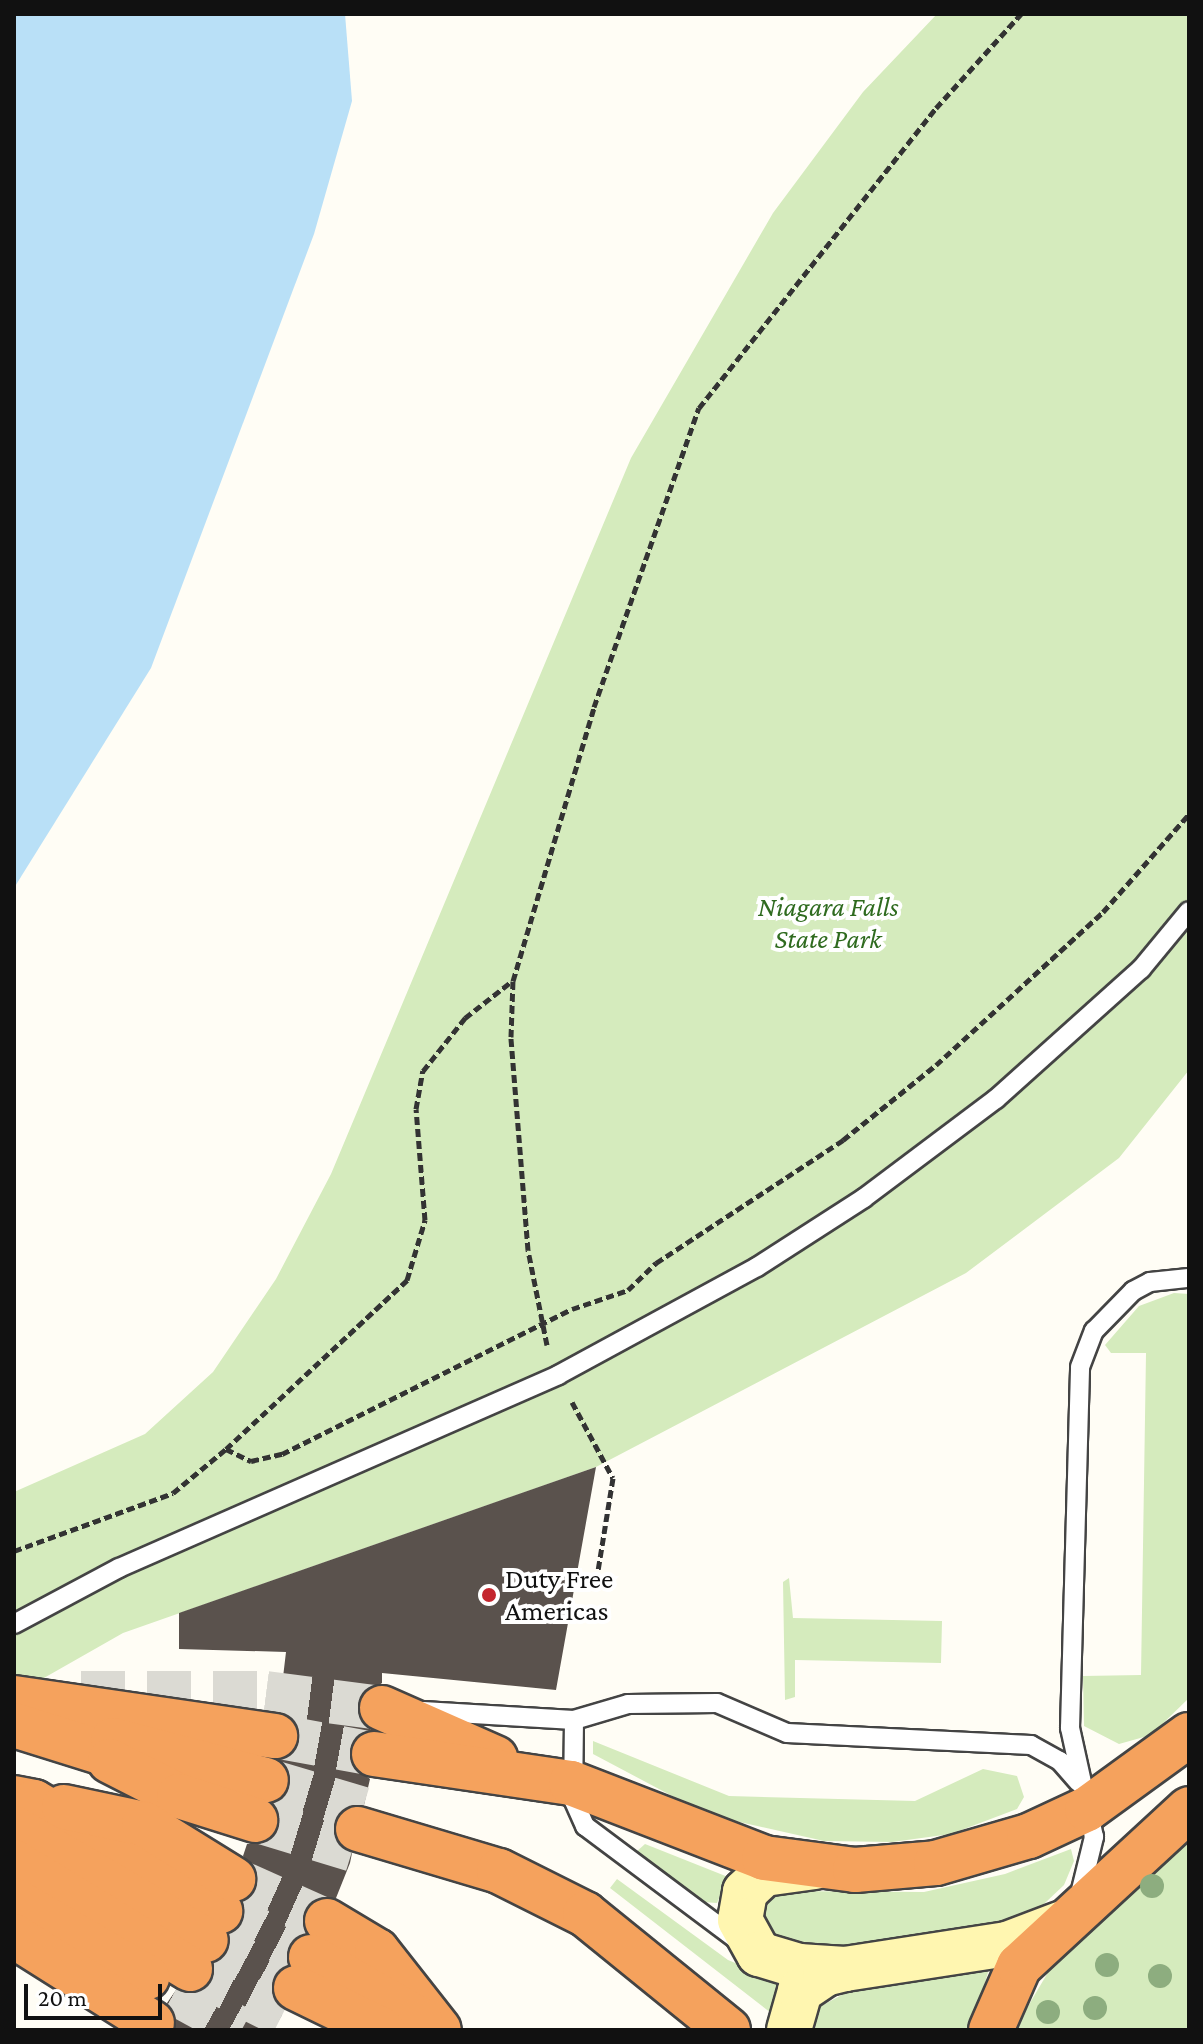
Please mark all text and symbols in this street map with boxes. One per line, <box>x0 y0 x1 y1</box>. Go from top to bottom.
park label: Niagara Falls State Park <box>758 890 898 956</box>
place label: Duty Free Americas <box>505 1562 613 1628</box>
marker: Duty Free Americas <box>480 1586 498 1604</box>
scale bar <box>28 1968 166 2018</box>
text: 20 m <box>38 1984 87 2011</box>

